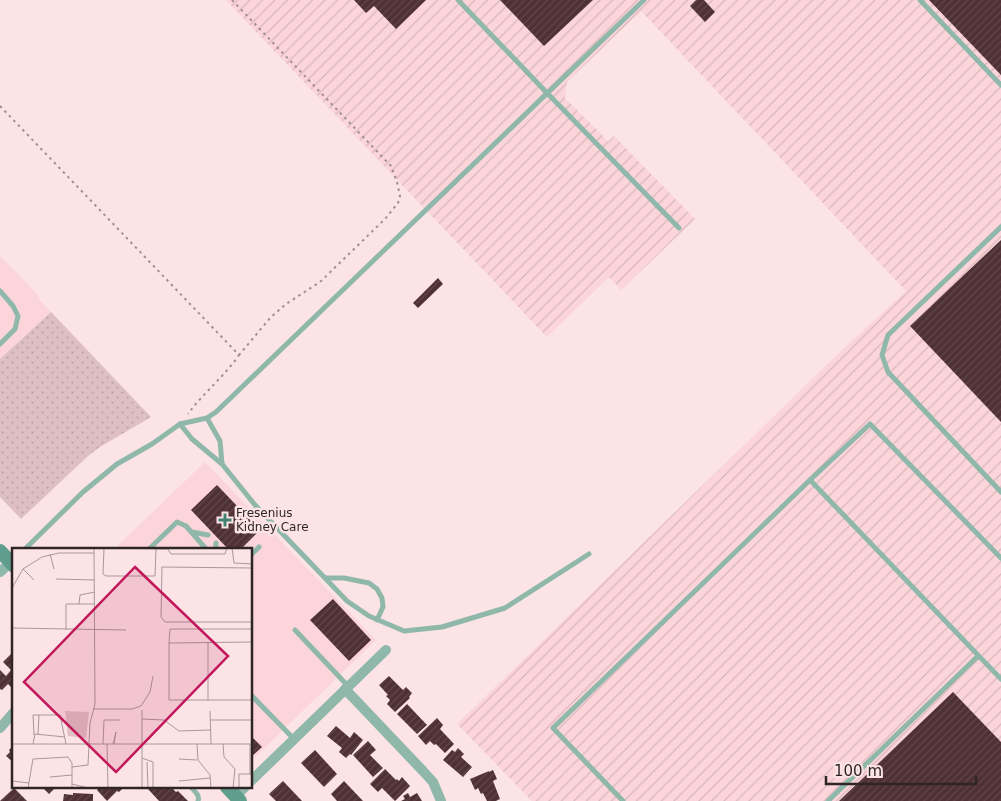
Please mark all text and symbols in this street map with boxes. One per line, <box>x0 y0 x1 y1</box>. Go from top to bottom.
place label: Fresenius Kidney Care <box>236 506 309 534</box>
marker: Fresenius Kidney Care <box>218 513 232 527</box>
inset map <box>12 548 252 788</box>
scale bar <box>826 754 976 786</box>
text: 100 m <box>834 762 882 780</box>

